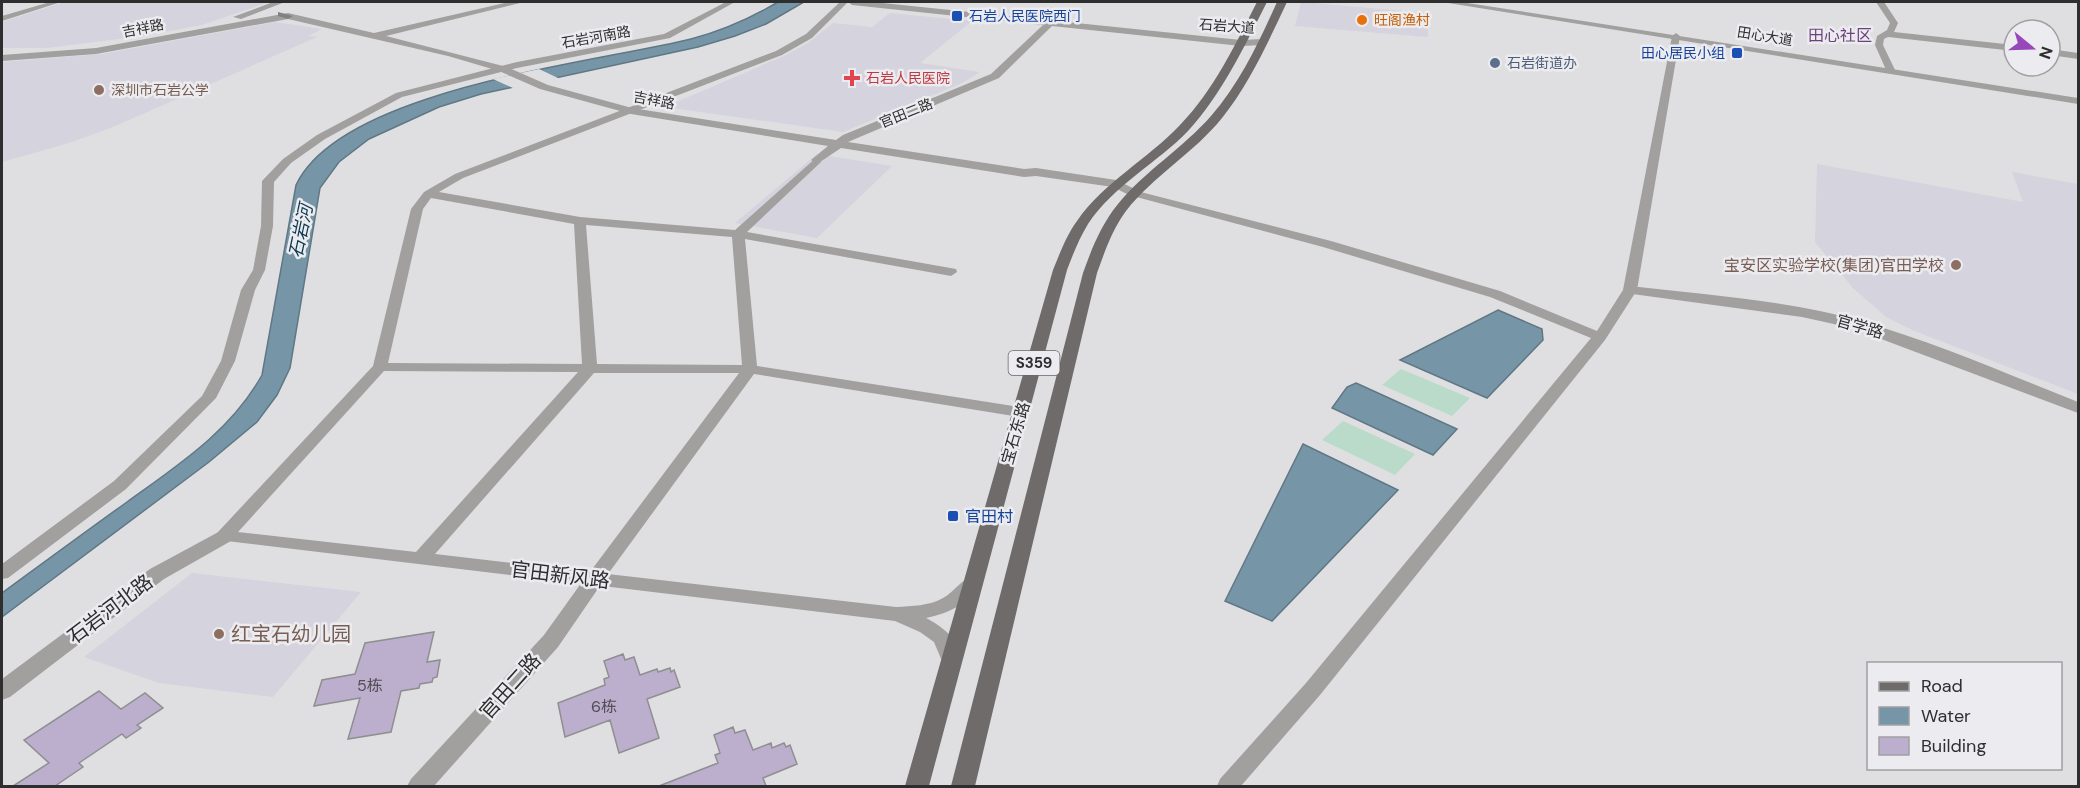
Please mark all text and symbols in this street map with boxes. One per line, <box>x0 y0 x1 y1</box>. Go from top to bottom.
place label: 石岩人民医院西门 <box>969 7 1081 25</box>
marker: 石岩人民医院西门 <box>950 9 964 23</box>
place label: 旺阁渔村 <box>1374 11 1430 29</box>
marker: 旺阁渔村 <box>1355 13 1369 27</box>
street label: 吉祥路 <box>121 15 165 41</box>
street label: 石岩大道 <box>1198 15 1256 37</box>
north arrow <box>2002 18 2062 78</box>
street label: 石岩河南路 <box>560 22 632 52</box>
street label: 田心大道 <box>1736 23 1794 49</box>
district label: 田心社区 <box>1808 25 1872 46</box>
place label: 田心居民小组 <box>1641 44 1725 62</box>
text: N <box>2034 44 2058 62</box>
marker: 田心居民小组 <box>1730 46 1744 60</box>
place label: 石岩街道办 <box>1507 54 1577 72</box>
marker: 石岩街道办 <box>1488 56 1502 70</box>
marker: 石岩人民医院 <box>843 69 861 87</box>
place label: 石岩人民医院 <box>866 69 950 87</box>
place label: 深圳市石岩公学 <box>111 81 209 99</box>
marker: 深圳市石岩公学 <box>92 83 106 97</box>
street label: 吉祥路 <box>632 87 676 113</box>
street label: 官田二路 <box>877 94 935 132</box>
water label: 石岩河 <box>284 199 319 260</box>
place label: 宝安区实验学校(集团)官田学校 <box>1724 255 1944 276</box>
marker: 宝安区实验学校(集团)官田学校 <box>1949 258 1963 272</box>
street label: 官学路 <box>1834 310 1886 343</box>
road number: S359 <box>1008 351 1060 375</box>
street label: 宝石东路 <box>997 399 1034 467</box>
place label: 官田村 <box>965 506 1013 527</box>
marker: 官田村 <box>946 509 960 523</box>
street label: 官田新风路 <box>509 556 611 594</box>
street label: 石岩河北路 <box>62 569 158 649</box>
place label: 红宝石幼儿园 <box>231 621 351 647</box>
marker: 红宝石幼儿园 <box>212 627 226 641</box>
street label: 官田二路 <box>474 648 546 724</box>
legend <box>1867 662 2062 770</box>
text: Road <box>1921 674 1963 698</box>
house number: 5栋 <box>357 675 383 696</box>
house number: 6栋 <box>591 696 617 717</box>
text: Water <box>1921 704 1971 728</box>
text: Building <box>1921 734 1986 758</box>

